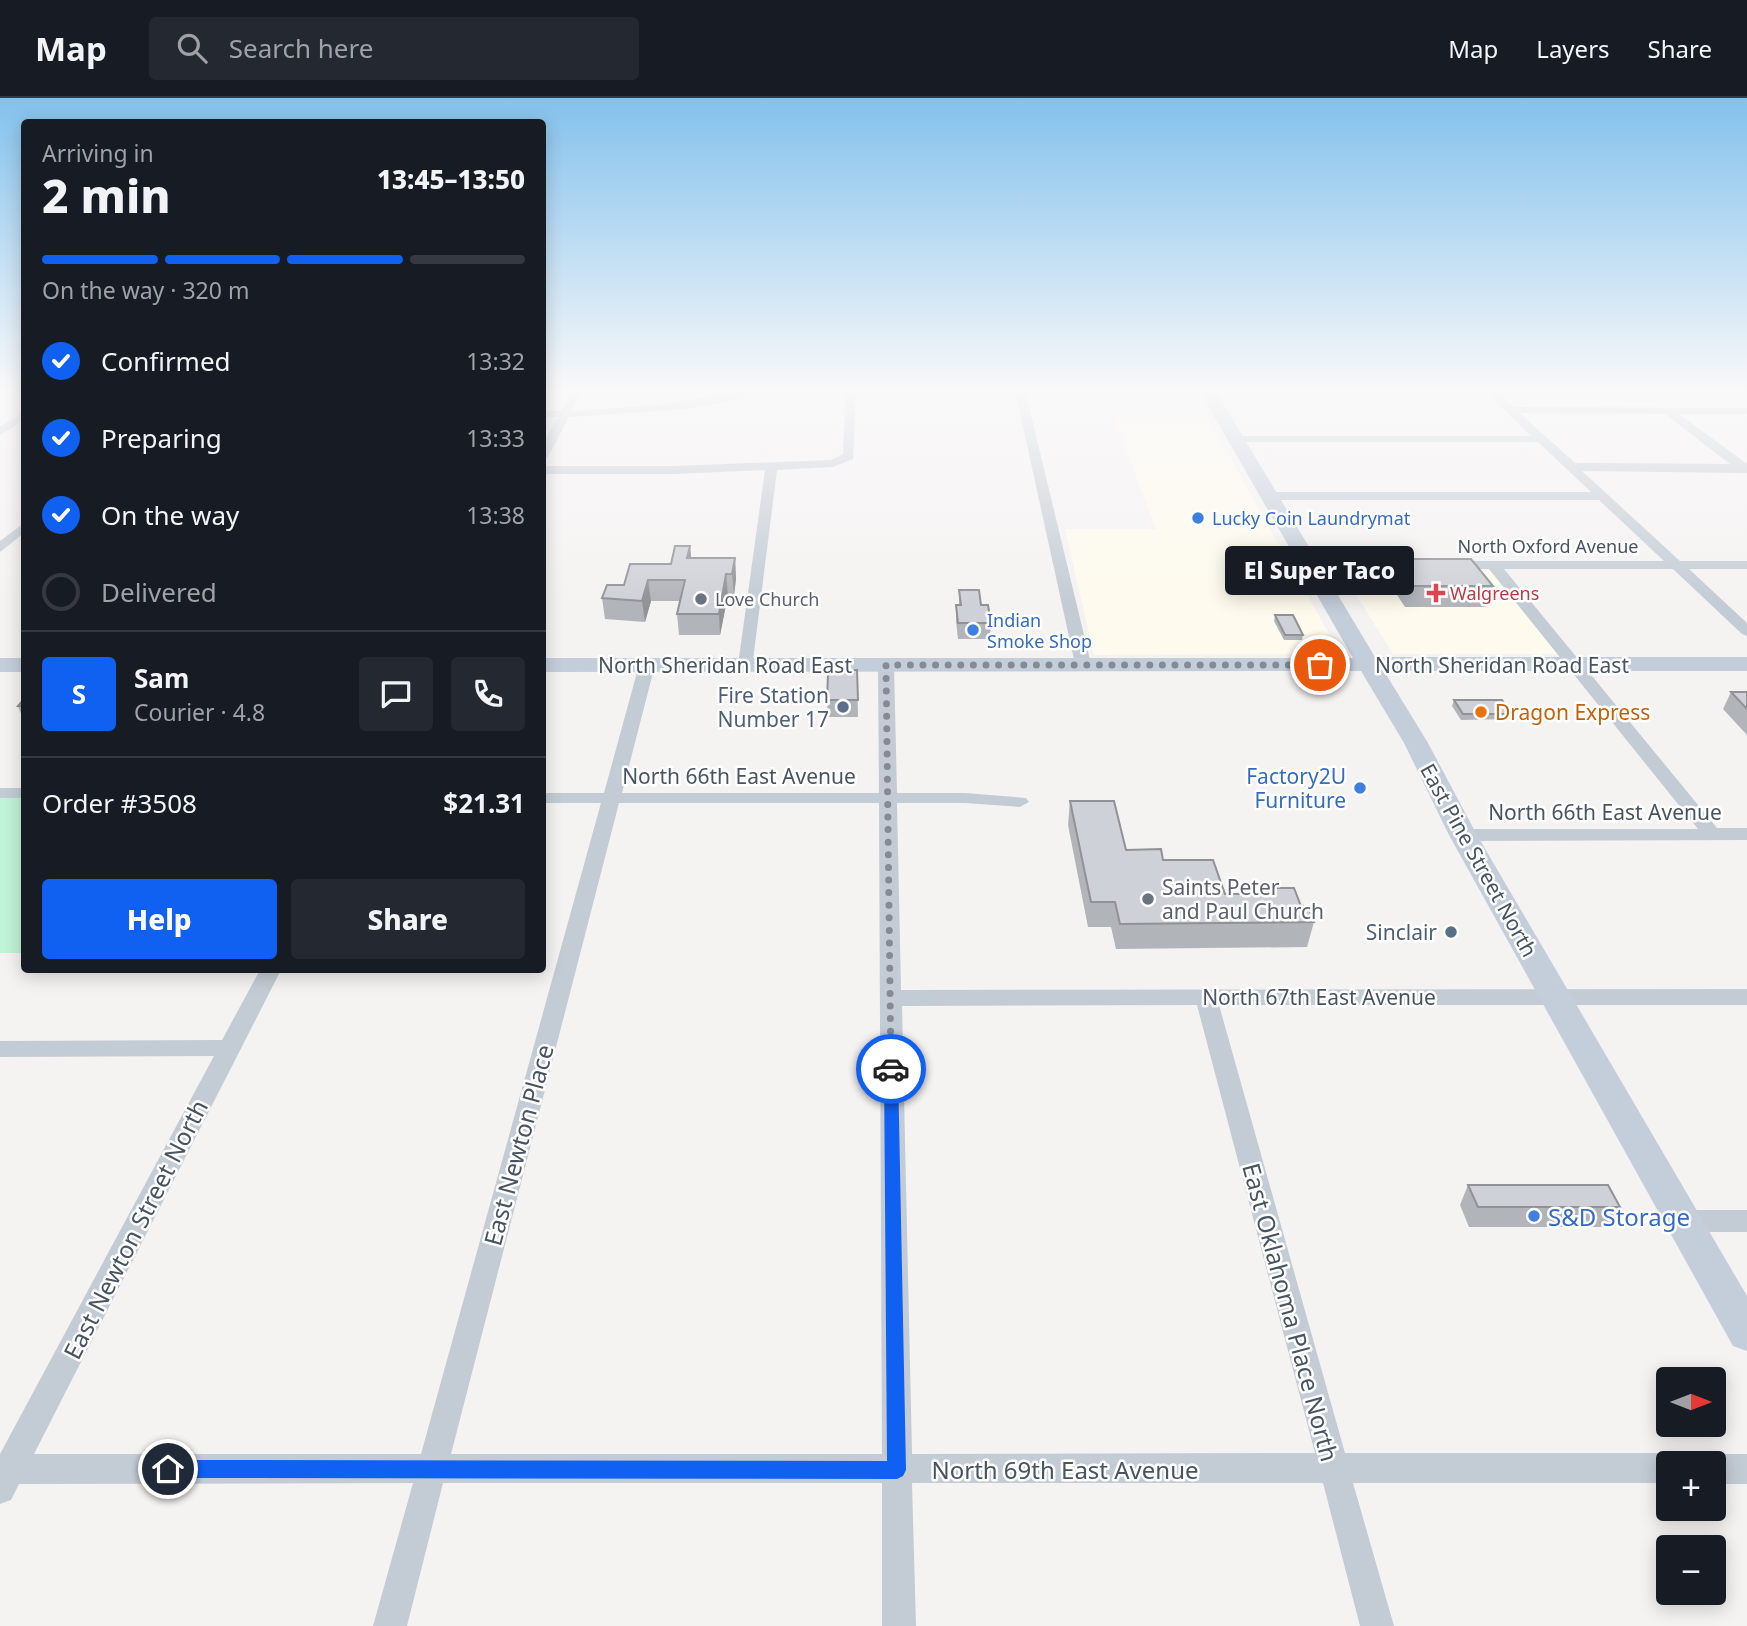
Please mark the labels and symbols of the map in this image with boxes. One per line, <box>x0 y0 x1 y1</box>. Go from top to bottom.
place label: Lucky Coin Laundrymat <box>1212 506 1411 530</box>
marker: Lucky Coin Laundrymat <box>1190 510 1206 526</box>
street label: North Oxford Avenue <box>1458 534 1639 558</box>
callout: El Super Taco <box>1226 546 1414 595</box>
place label: Walgreens <box>1450 581 1539 605</box>
marker: Walgreens <box>1428 585 1444 601</box>
place label: Love Church <box>715 587 819 611</box>
marker: Love Church <box>693 591 709 607</box>
place label: Indian Smoke Shop <box>987 608 1092 653</box>
marker: Indian Smoke Shop <box>965 622 981 638</box>
pin <box>1290 635 1350 695</box>
street label: North Sheridan Road East <box>598 651 852 679</box>
street label: North Sheridan Road East <box>1375 651 1629 679</box>
place label: Fire Station Number 17 <box>718 681 829 733</box>
place label: Dragon Express <box>1495 698 1650 726</box>
marker: Fire Station Number 17 <box>835 699 851 715</box>
marker: Dragon Express <box>1473 704 1489 720</box>
street label: East Pine Street North <box>1414 758 1544 962</box>
street label: North 66th East Avenue <box>622 762 856 790</box>
place label: Factory2U Furniture <box>1246 762 1346 814</box>
marker: Factory2U Furniture <box>1352 780 1368 796</box>
street label: North 66th East Avenue <box>1488 798 1722 826</box>
place label: Saints Peter and Paul Church <box>1162 873 1324 925</box>
marker: Saints Peter and Paul Church <box>1140 891 1156 907</box>
place label: Sinclair <box>1366 918 1437 946</box>
marker: Sinclair <box>1443 924 1459 940</box>
street label: North 67th East Avenue <box>1202 983 1436 1011</box>
courier <box>856 1034 926 1104</box>
street label: East Newton Place <box>475 1041 561 1249</box>
street label: East Newton Street North <box>55 1094 215 1364</box>
street label: East Oklahoma Place North <box>1235 1159 1347 1465</box>
place label: S&D Storage <box>1548 1200 1690 1233</box>
marker: S&D Storage <box>1526 1208 1542 1224</box>
north arrow <box>1656 1367 1726 1437</box>
pin <box>138 1439 198 1499</box>
street label: North 69th East Avenue <box>931 1453 1199 1486</box>

